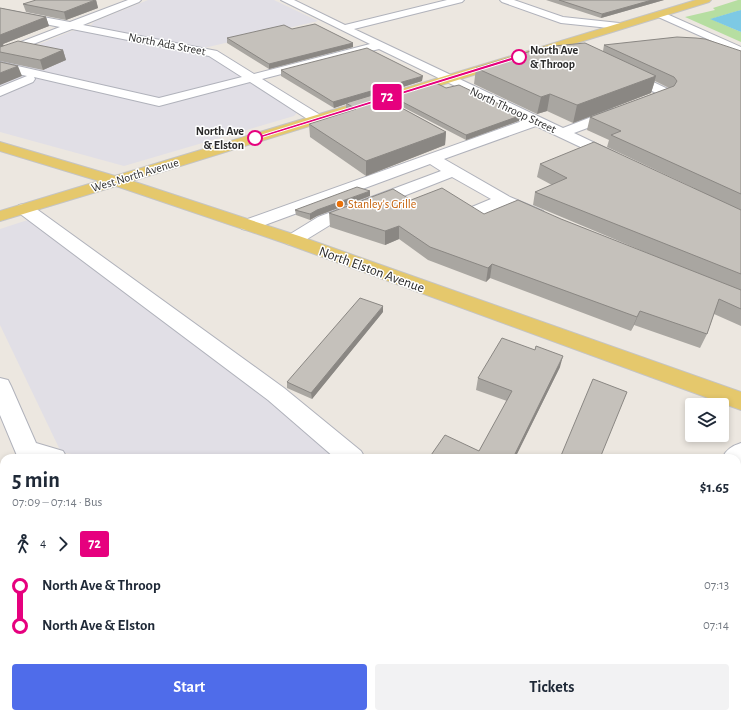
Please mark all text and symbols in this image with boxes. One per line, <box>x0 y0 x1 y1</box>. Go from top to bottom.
street label: North Ada Street <box>127 31 207 57</box>
place label: North Ave & Throop <box>530 44 579 70</box>
marker: North Ave & Throop <box>511 49 527 65</box>
line badge: 72 <box>369 84 405 110</box>
street label: North Throop Street <box>468 85 558 135</box>
text: 72 <box>381 90 393 104</box>
place label: North Ave & Elston <box>196 125 244 151</box>
marker: North Ave & Elston <box>247 130 263 146</box>
street label: West North Avenue <box>90 156 180 194</box>
place label: Stanley's Grille <box>348 198 416 211</box>
marker: Stanley's Grille <box>335 199 345 209</box>
street label: North Elston Avenue <box>317 244 426 296</box>
map controls <box>685 398 729 442</box>
button: layers <box>685 398 729 442</box>
text: 5 min <box>12 469 60 491</box>
text: $1.65 <box>700 480 729 495</box>
text: 07:09 – 07:14 · Bus <box>12 496 102 509</box>
icon: walk <box>12 533 34 555</box>
icon: forward <box>52 533 74 555</box>
text: 4 <box>40 537 46 550</box>
text: 72 <box>88 537 101 551</box>
text: North Ave & Throop <box>42 578 161 593</box>
text: 07:13 <box>704 579 729 592</box>
text: North Ave & Elston <box>42 618 155 633</box>
text: 07:14 <box>703 619 729 632</box>
button: Start <box>12 664 367 710</box>
button: Tickets <box>375 664 729 710</box>

